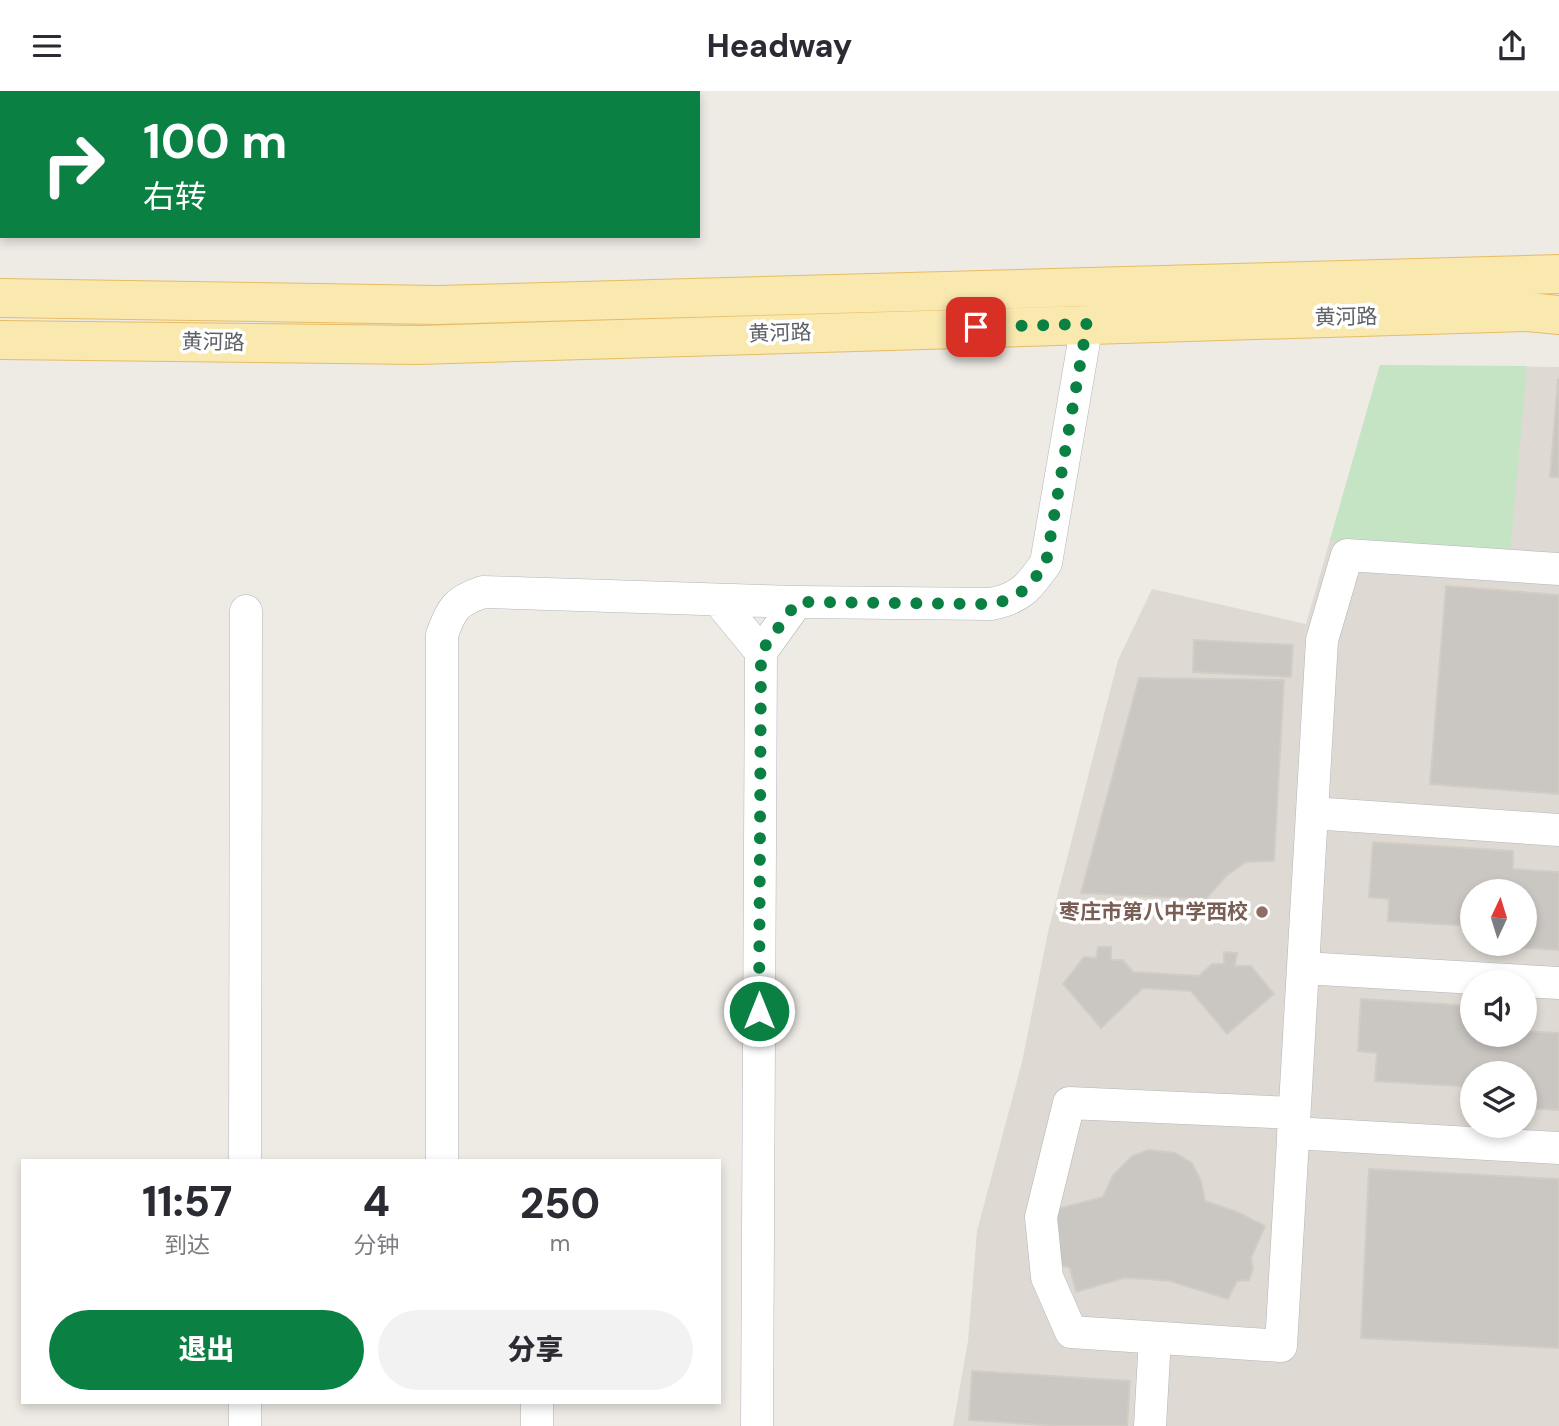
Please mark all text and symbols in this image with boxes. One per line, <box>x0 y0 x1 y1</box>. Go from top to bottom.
text: Headway <box>707 25 852 67</box>
icon: menu <box>28 27 66 65</box>
icon: share <box>1493 27 1531 65</box>
text: 100 m <box>143 109 287 173</box>
icon: right <box>28 119 119 210</box>
text: 右转 <box>143 176 207 218</box>
pin <box>946 297 1006 357</box>
street label: 黄河路 <box>1314 302 1378 332</box>
icon: arrive <box>957 308 995 346</box>
street label: 黄河路 <box>748 318 812 348</box>
street label: 黄河路 <box>181 327 245 357</box>
north arrow <box>1460 879 1536 955</box>
map controls <box>1460 879 1537 1138</box>
place label: 枣庄市第八中学西校 <box>1059 898 1248 926</box>
marker: 枣庄市第八中学西校 <box>1254 904 1270 920</box>
button: sound <box>1460 970 1537 1047</box>
position arrow <box>722 974 796 1048</box>
button: layers <box>1460 1061 1537 1138</box>
text: 11:57 <box>142 1174 232 1229</box>
text: 4 <box>362 1174 390 1229</box>
text: 250 <box>520 1176 600 1231</box>
text: m <box>550 1228 570 1258</box>
text: 到达 <box>164 1230 210 1260</box>
text: 分钟 <box>353 1230 399 1260</box>
button: 退出 <box>49 1310 364 1390</box>
button: 分享 <box>378 1310 693 1390</box>

